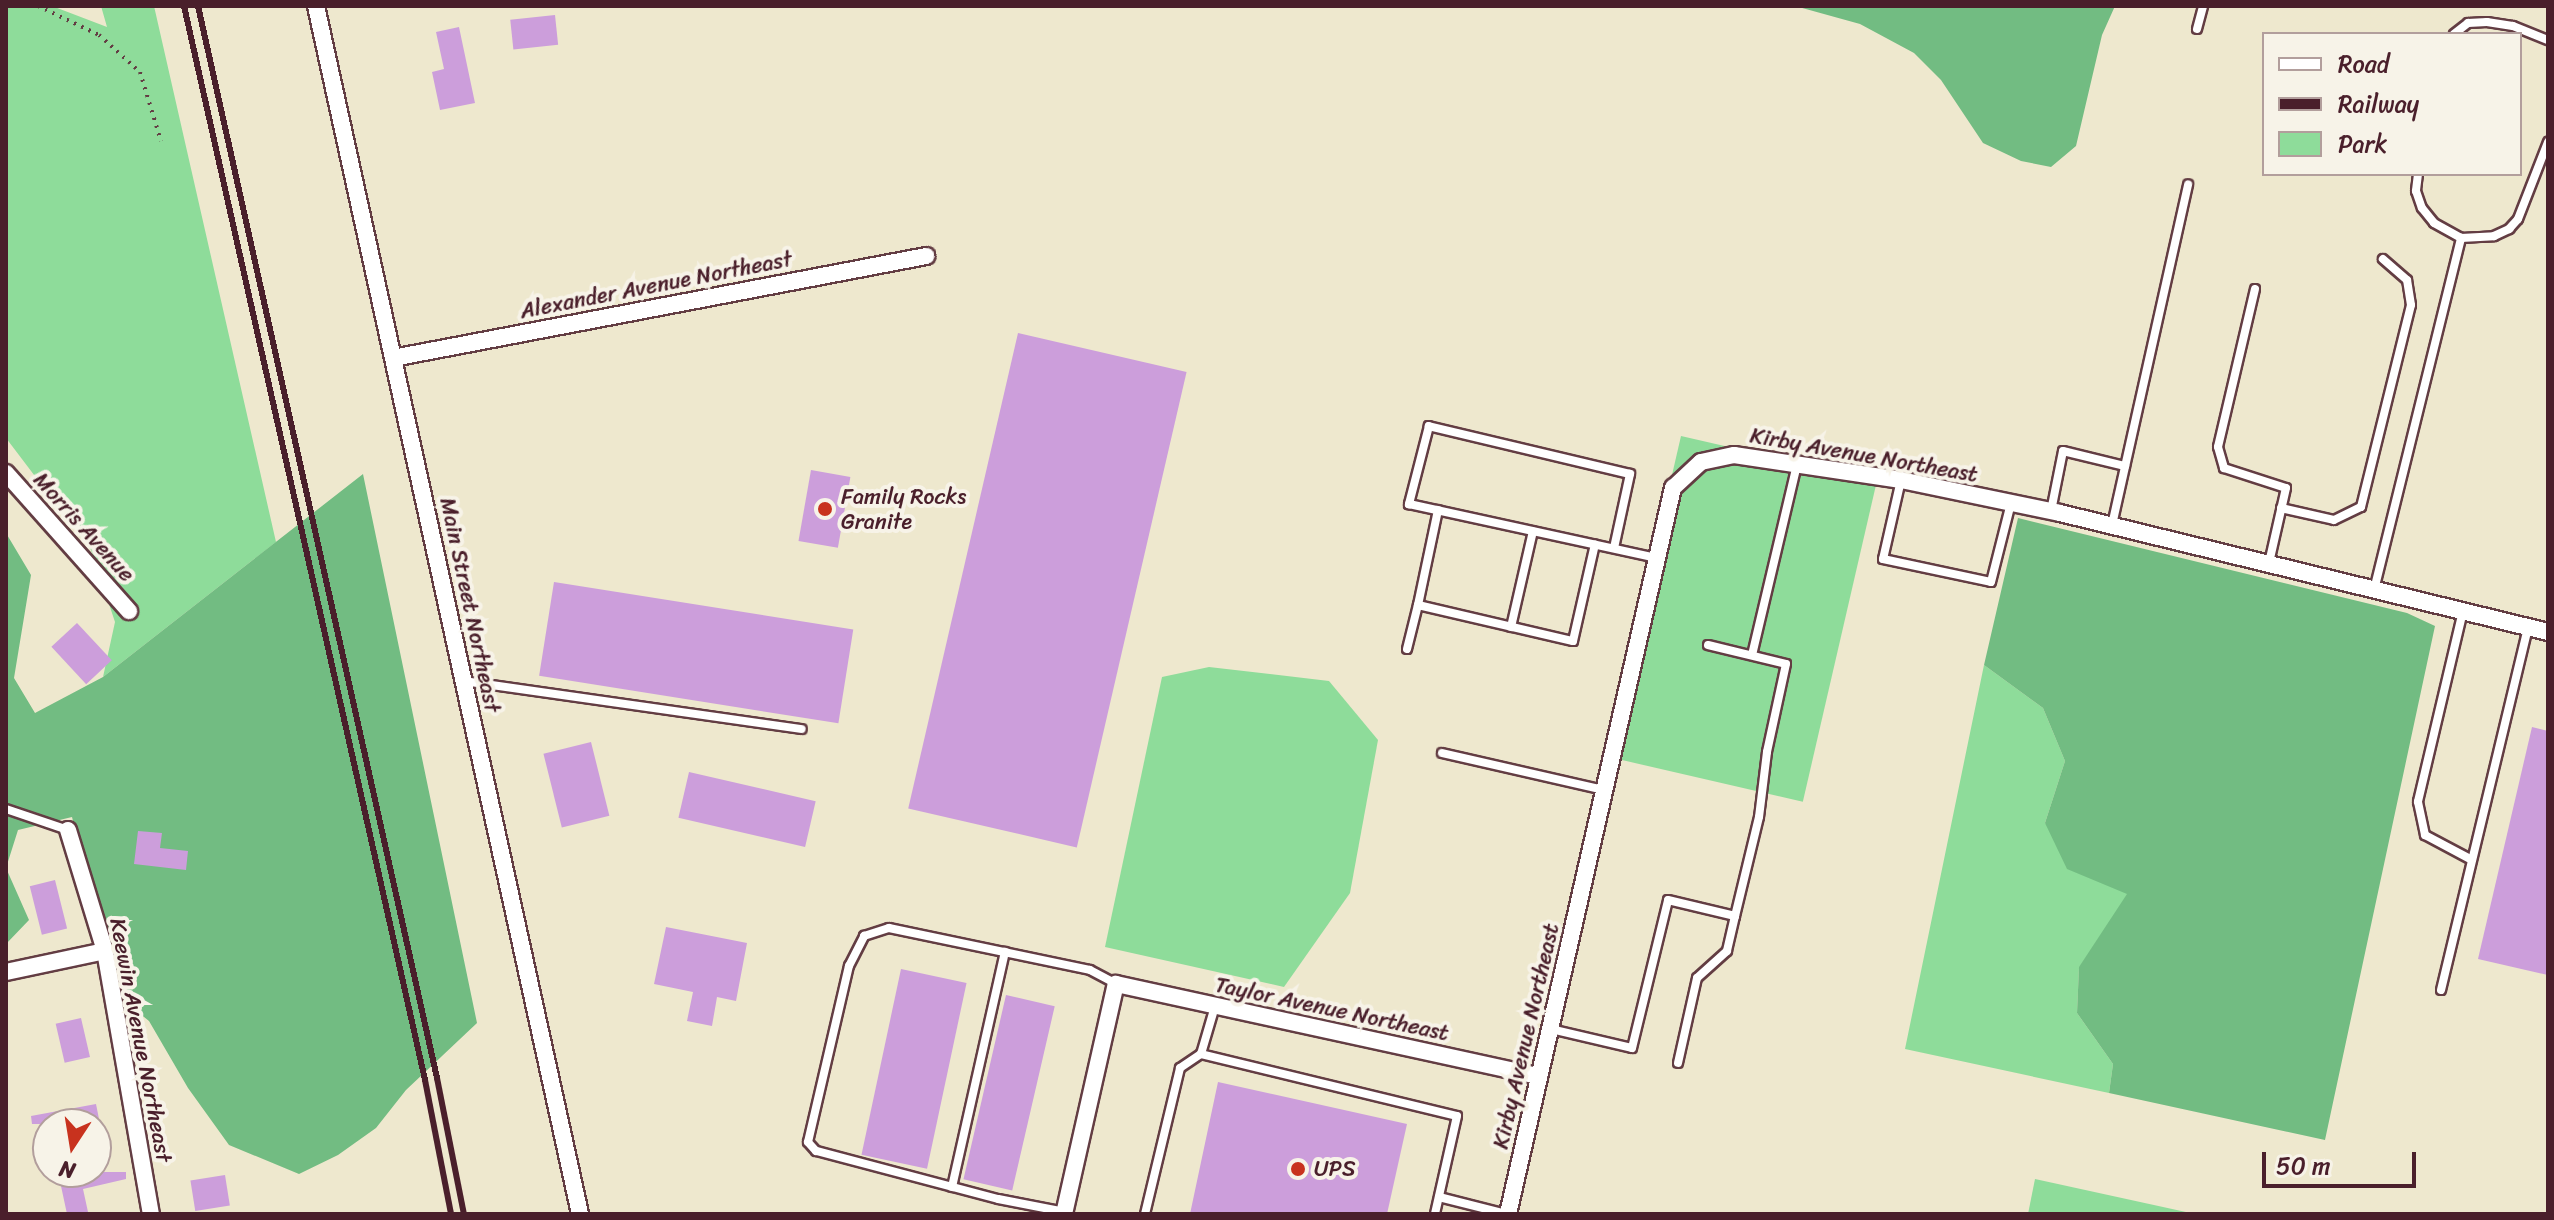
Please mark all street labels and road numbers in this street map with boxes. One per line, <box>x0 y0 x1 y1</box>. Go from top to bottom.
street label: Alexander Avenue Northeast <box>517 246 795 324</box>
street label: Kirby Avenue Northeast <box>1748 422 1980 488</box>
street label: Morris Avenue <box>28 467 140 587</box>
street label: Main Street Northeast <box>434 494 506 716</box>
street label: Keewin Avenue Northeast <box>104 915 178 1165</box>
street label: Kirby Avenue Northeast <box>1487 920 1565 1152</box>
street label: Taylor Avenue Northeast <box>1212 971 1452 1047</box>

